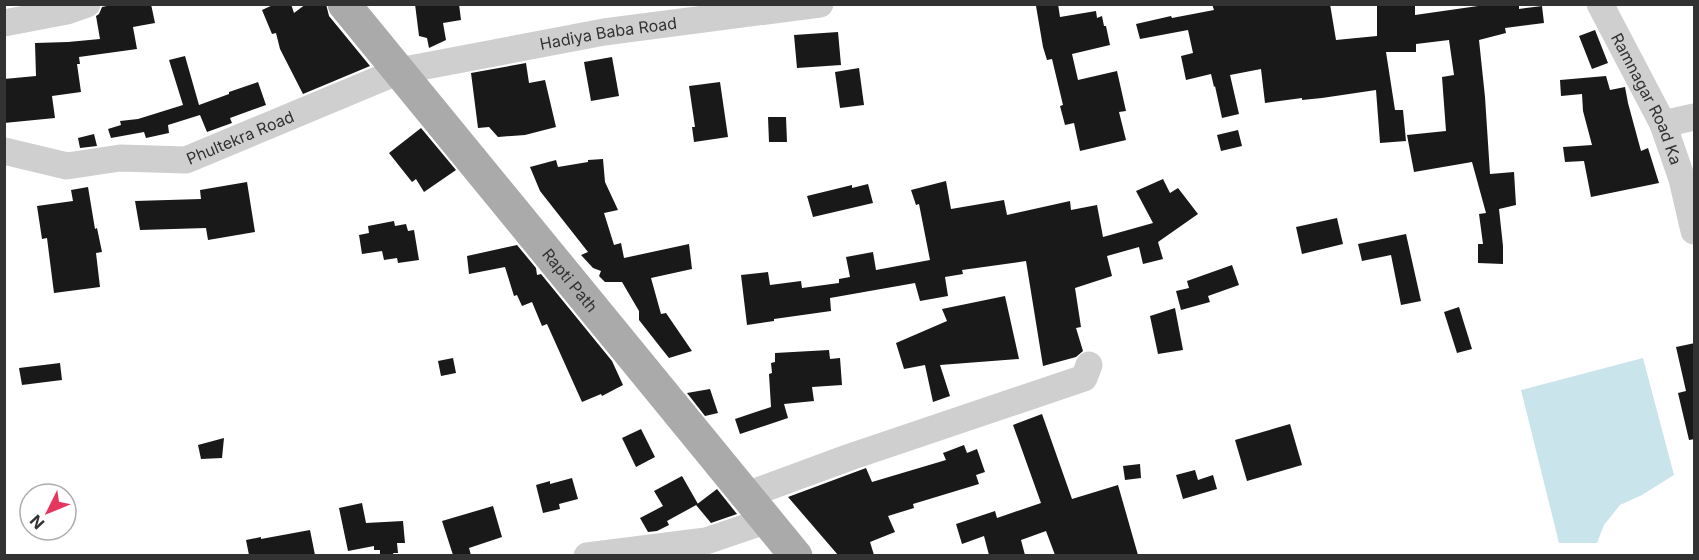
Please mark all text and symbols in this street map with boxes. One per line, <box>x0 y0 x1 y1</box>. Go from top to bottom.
street label: Hadiya Baba Road <box>538 13 678 54</box>
street label: Ramnagar Road Ka <box>1607 30 1686 167</box>
street label: Phultekra Road <box>183 106 297 169</box>
street label: Rapti Path <box>538 244 602 316</box>
north arrow <box>18 482 78 542</box>
text: N <box>26 511 49 534</box>

